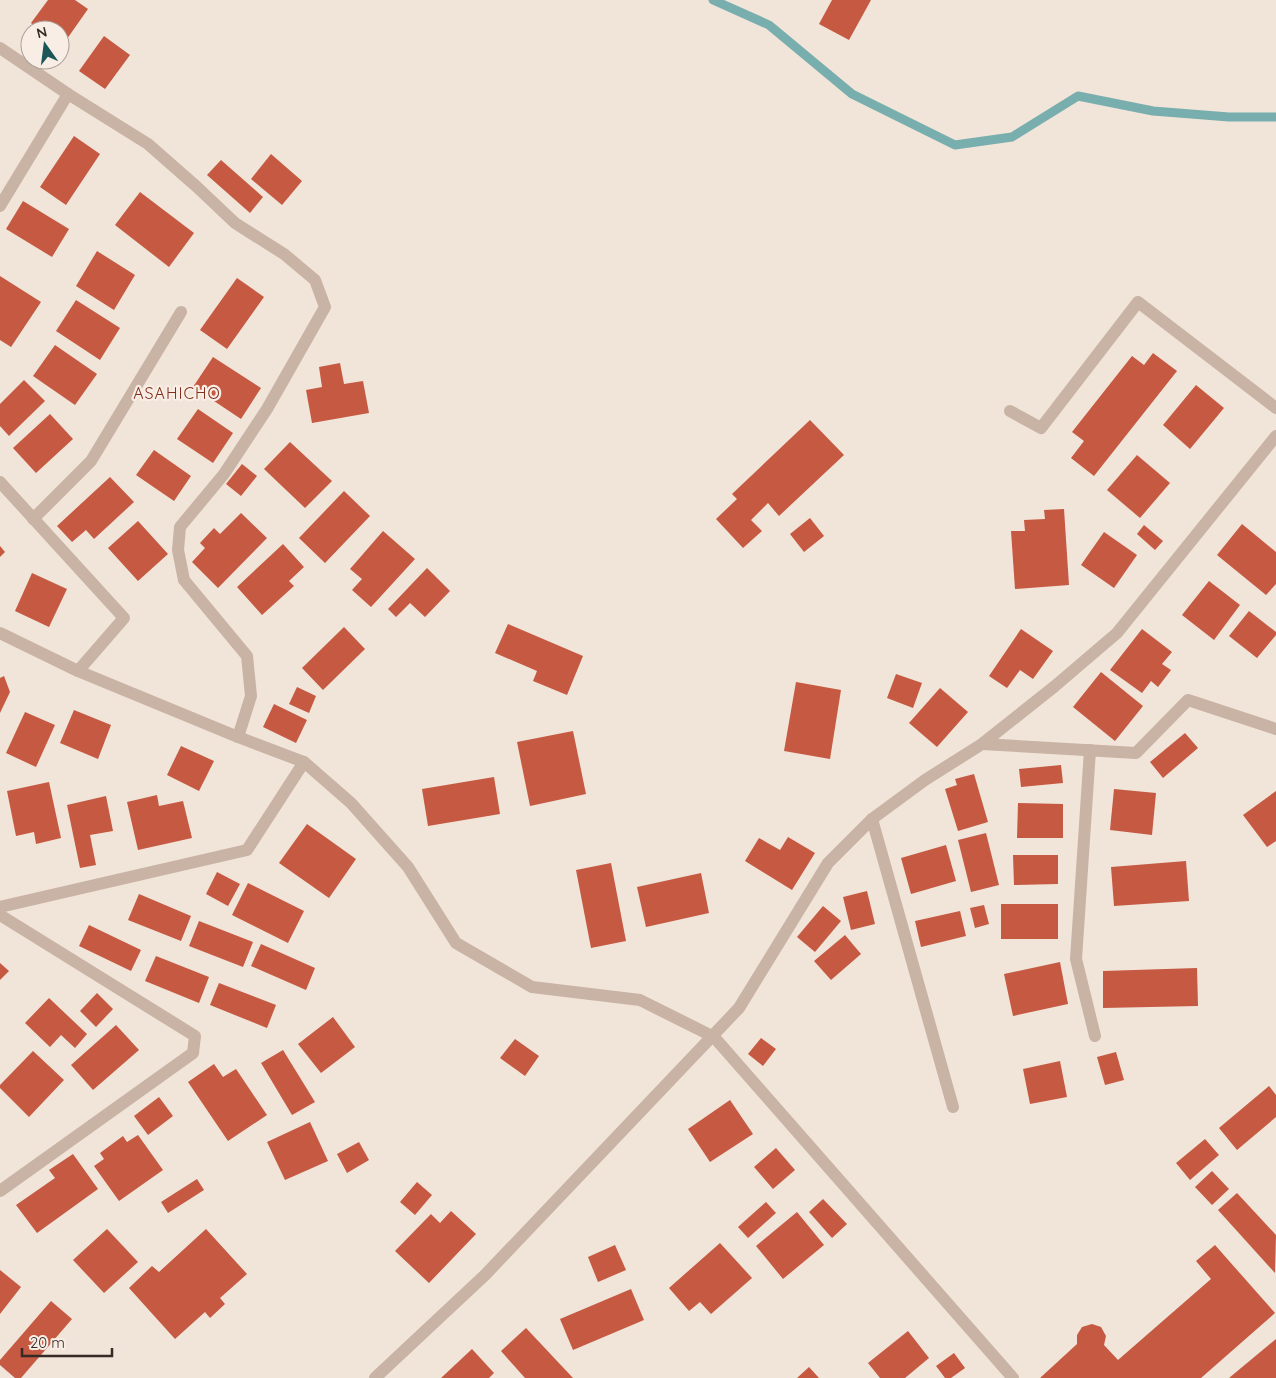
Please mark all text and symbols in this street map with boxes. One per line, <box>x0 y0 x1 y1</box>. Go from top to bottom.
north arrow <box>20 20 70 70</box>
text: N <box>35 22 49 42</box>
district label: ASAHICHO <box>133 383 221 403</box>
scale bar <box>22 1326 112 1358</box>
text: 20 m <box>30 1333 65 1352</box>

